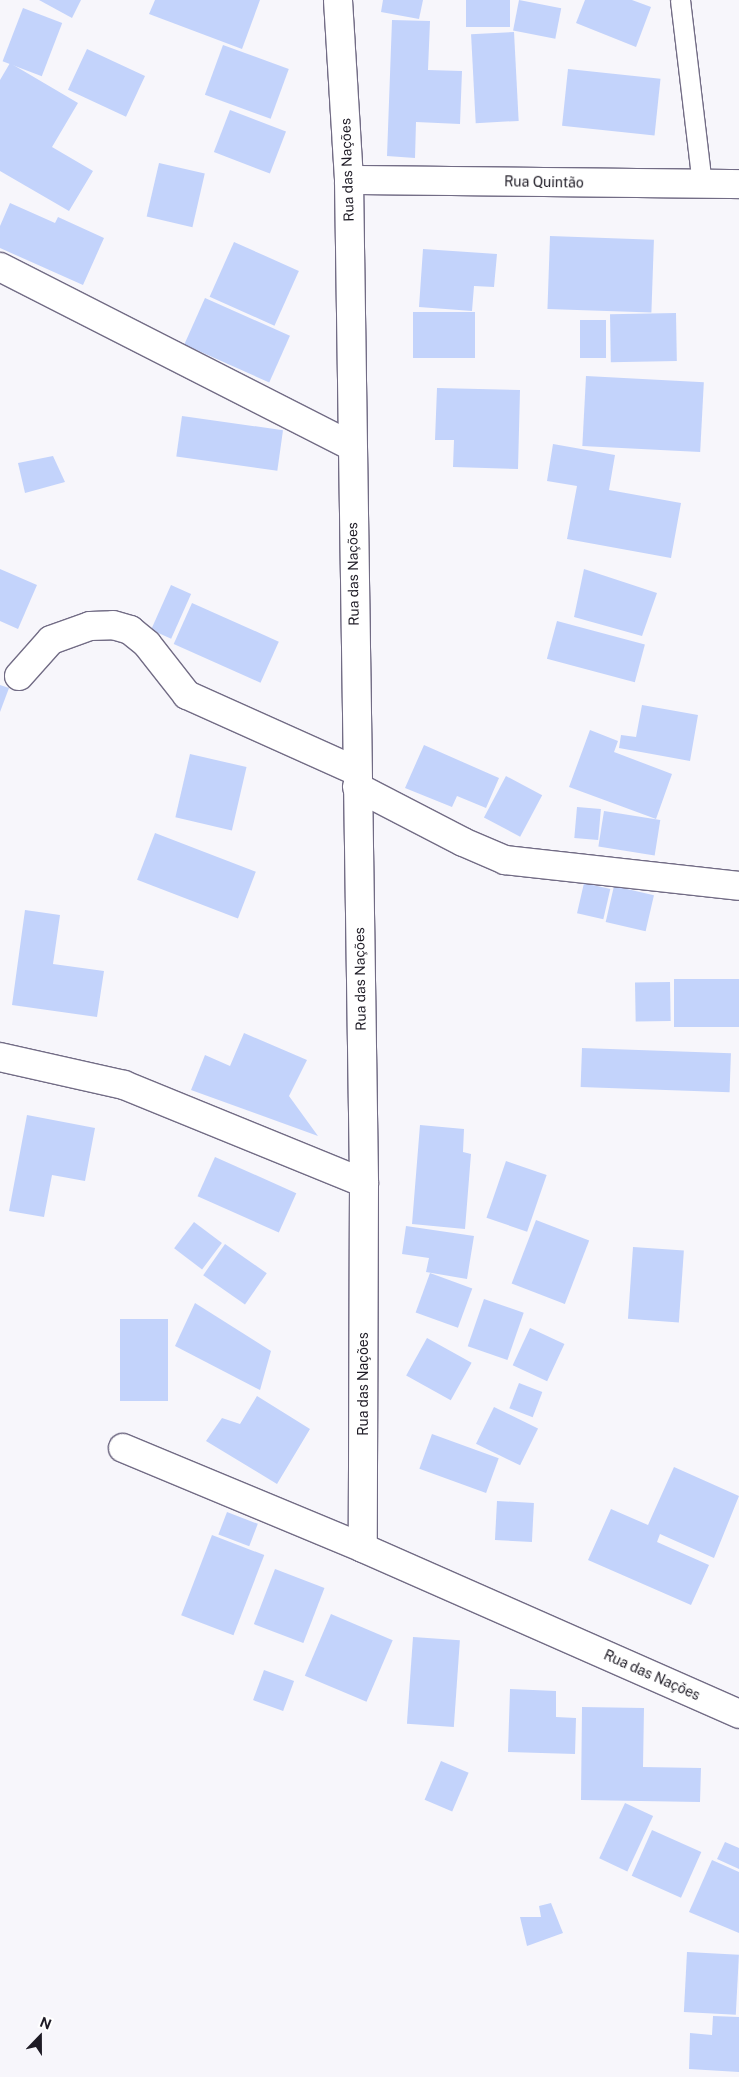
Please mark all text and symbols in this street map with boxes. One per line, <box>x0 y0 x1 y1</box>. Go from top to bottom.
street label: Rua das Nações <box>337 118 357 222</box>
street label: Rua Quintão <box>504 173 584 191</box>
street label: Rua das Nações <box>344 522 362 626</box>
street label: Rua das Nações <box>351 927 369 1031</box>
street label: Rua das Nações <box>355 1332 371 1436</box>
street label: Rua das Nações <box>601 1646 703 1704</box>
north arrow <box>15 2012 65 2062</box>
text: N <box>38 2014 54 2033</box>

